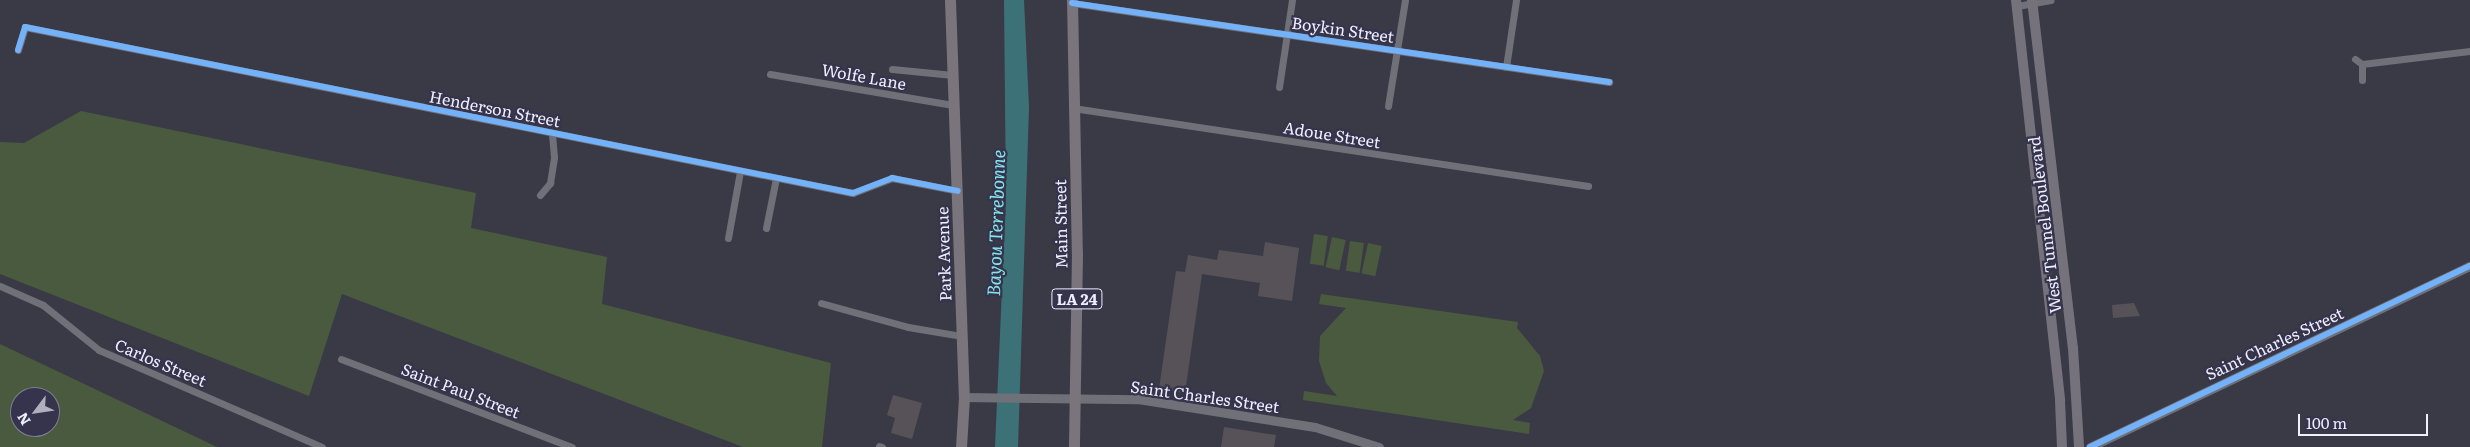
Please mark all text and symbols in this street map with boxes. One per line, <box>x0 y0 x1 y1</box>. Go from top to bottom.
street label: Boykin Street <box>1291 12 1395 46</box>
street label: Wolfe Lane <box>820 59 908 93</box>
street label: Henderson Street <box>428 86 562 130</box>
street label: Adoue Street <box>1282 117 1382 151</box>
street label: West Tunnel Boulevard <box>2024 135 2064 315</box>
water label: Bayou Terrebonne <box>983 149 1009 297</box>
street label: Main Street <box>1050 179 1070 269</box>
street label: Park Avenue <box>932 206 954 302</box>
road number: LA 24 <box>1051 286 1103 312</box>
street label: Saint Charles Street <box>2202 303 2346 383</box>
street label: Carlos Street <box>112 334 210 390</box>
street label: Saint Paul Street <box>399 359 523 421</box>
street label: Saint Charles Street <box>1129 376 1281 416</box>
north arrow <box>10 387 60 437</box>
scale bar <box>2300 404 2430 436</box>
text: N <box>11 409 35 429</box>
text: 100 m <box>2306 411 2347 434</box>

